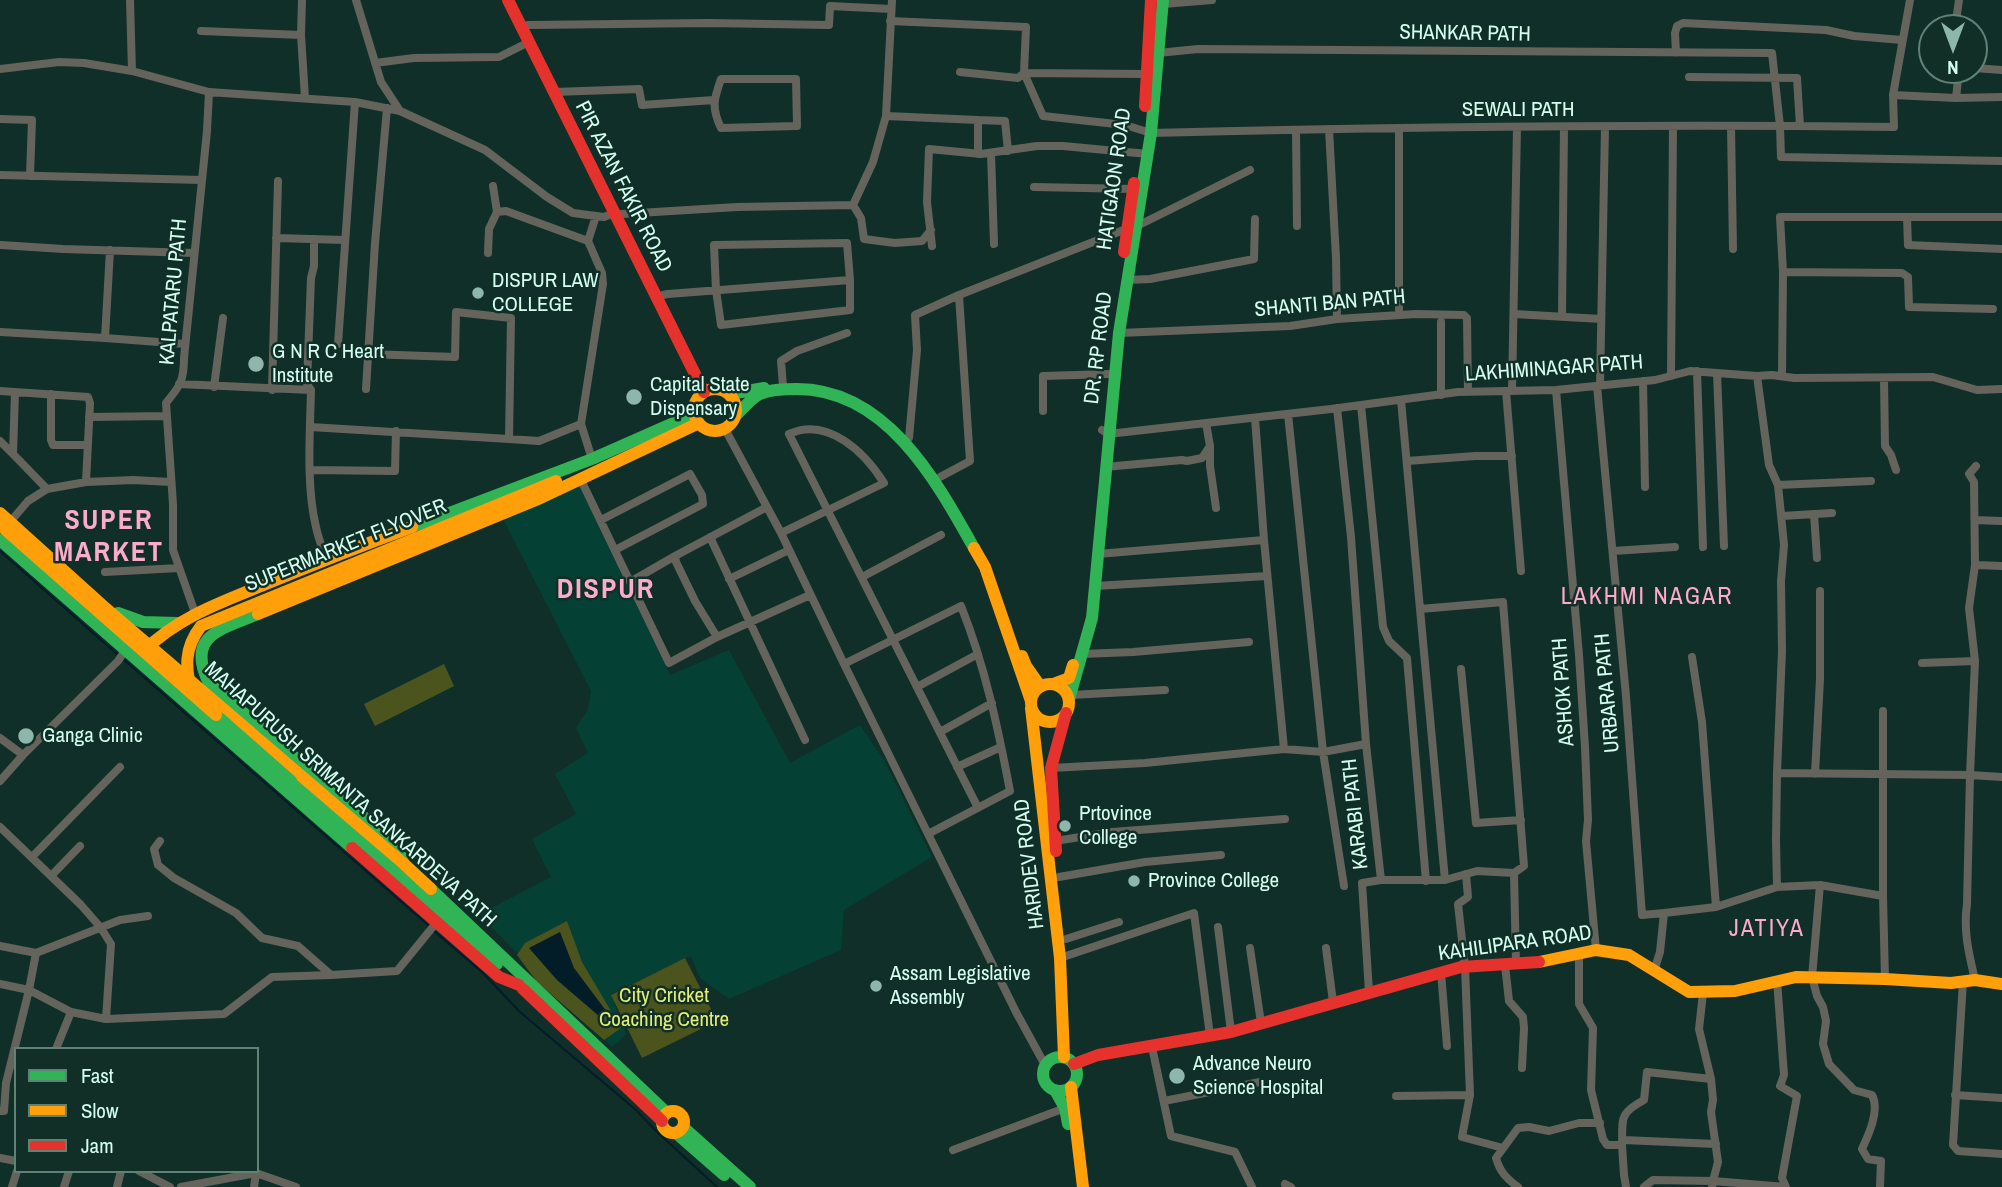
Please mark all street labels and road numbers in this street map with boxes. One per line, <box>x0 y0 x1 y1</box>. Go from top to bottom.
street label: SHANKAR PATH <box>1399 20 1531 48</box>
street label: PIR AZAN FAKIR ROAD <box>569 97 677 277</box>
street label: SEWALI PATH <box>1462 97 1574 123</box>
street label: HATIGAON ROAD <box>1093 106 1137 252</box>
street label: KALPATARU PATH <box>155 218 193 366</box>
street label: SHANTI BAN PATH <box>1253 285 1407 323</box>
street label: DR. RP ROAD <box>1080 290 1118 406</box>
street label: LAKHIMINAGAR PATH <box>1464 350 1644 388</box>
street label: SUPERMARKET FLYOVER <box>242 494 450 598</box>
street label: URBARA PATH <box>1590 632 1626 754</box>
street label: ASHOK PATH <box>1548 637 1580 747</box>
street label: MAHAPURUSH SRIMANTA SANKARDEVA PATH <box>199 657 501 933</box>
street label: KARABI PATH <box>1338 757 1374 871</box>
street label: HARIDEV ROAD <box>1010 797 1050 931</box>
street label: KAHILIPARA ROAD <box>1437 921 1593 967</box>

